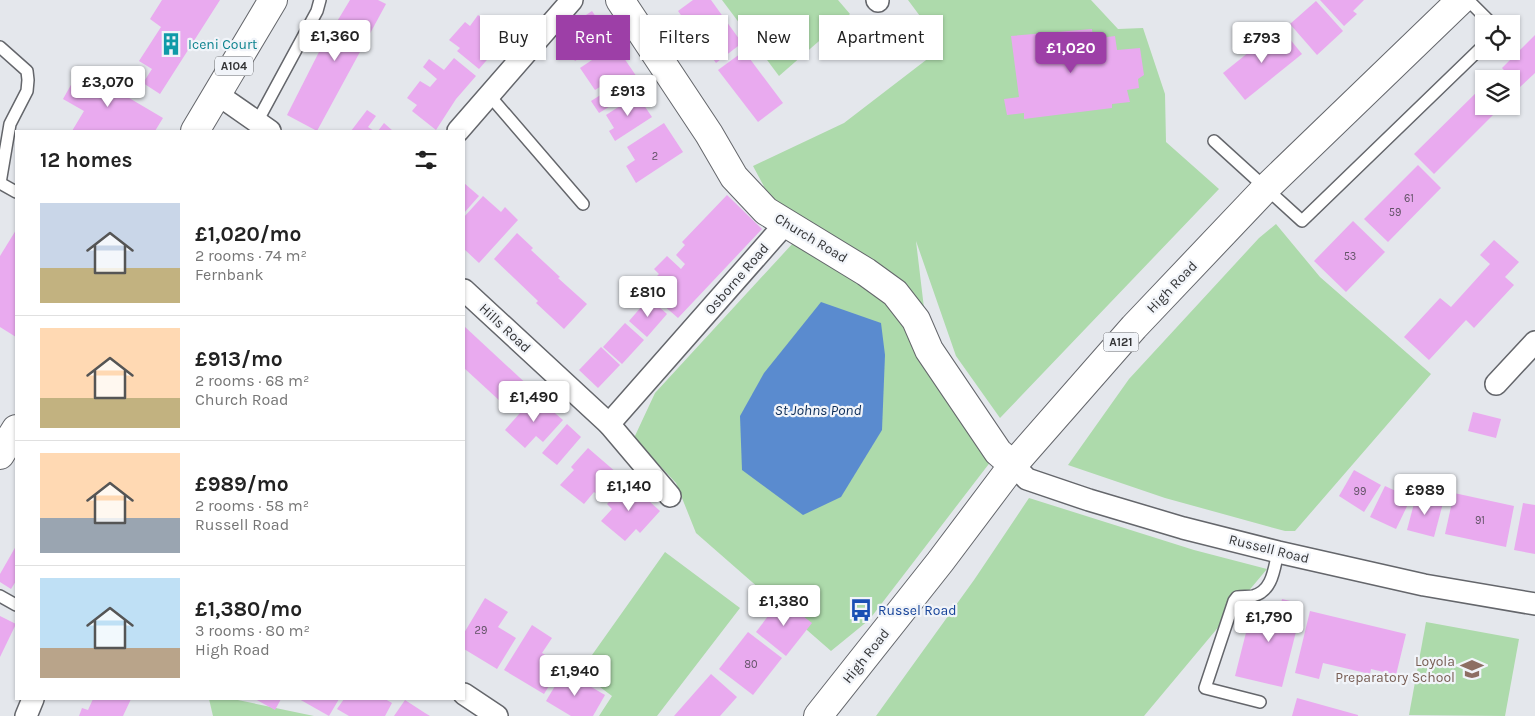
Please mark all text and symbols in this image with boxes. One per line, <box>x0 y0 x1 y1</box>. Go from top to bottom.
chip: Buy <box>480 15 546 60</box>
chip: Rent <box>556 15 630 60</box>
chip: Filters <box>640 15 728 60</box>
chip: New <box>738 15 809 60</box>
chip: Apartment <box>819 15 943 60</box>
map controls <box>1475 15 1520 115</box>
button: locate <box>1475 15 1520 60</box>
pin: £1,360 <box>294 20 376 62</box>
pin: £793 <box>1232 22 1292 64</box>
text: £1,360 <box>310 26 360 45</box>
text: £793 <box>1243 28 1281 47</box>
building icon: Iceni Court <box>158 31 184 57</box>
pin: £1,020 <box>1030 32 1112 74</box>
place label: Iceni Court <box>188 36 257 53</box>
text: £1,020 <box>1046 38 1096 57</box>
road number: A104 <box>215 56 253 76</box>
pin: £3,070 <box>67 66 149 108</box>
button: layers <box>1475 70 1520 115</box>
text: £3,070 <box>82 72 134 91</box>
pin: £913 <box>598 74 658 117</box>
text: £913 <box>610 81 646 100</box>
icon: filters <box>412 146 440 174</box>
text: 12 homes <box>40 148 133 172</box>
house number: 2 <box>652 150 658 163</box>
house number: 61 <box>1404 192 1414 205</box>
house number: 59 <box>1389 206 1401 219</box>
street label: Church Road <box>772 210 850 266</box>
text: £1,020/mo <box>195 222 301 246</box>
icon: home <box>80 223 140 283</box>
street label: Osborne Road <box>702 240 772 318</box>
text: 2 rooms · 74 m² <box>195 246 307 265</box>
house number: 53 <box>1344 250 1356 263</box>
street label: High Road <box>1143 258 1201 316</box>
text: Fernbank <box>195 265 264 284</box>
pin: £810 <box>618 276 678 318</box>
text: £810 <box>630 282 666 301</box>
street label: Hills Road <box>476 300 534 356</box>
road number: A121 <box>1104 332 1138 352</box>
text: £913/mo <box>195 347 283 371</box>
icon: home <box>80 348 140 408</box>
text: 2 rooms · 68 m² <box>195 371 309 390</box>
pin: £1,490 <box>493 380 575 423</box>
text: £1,490 <box>510 387 558 406</box>
text: Church Road <box>195 390 288 409</box>
water label: St Johns Pond <box>775 401 861 419</box>
pin: £1,140 <box>588 470 670 512</box>
text: £989/mo <box>195 472 289 496</box>
icon: home <box>80 473 140 533</box>
pin: £989 <box>1395 474 1455 516</box>
text: £1,140 <box>607 476 651 495</box>
text: £989 <box>1405 480 1445 499</box>
house number: 99 <box>1354 485 1366 498</box>
text: 2 rooms · 58 m² <box>195 496 309 515</box>
house number: 91 <box>1475 514 1485 527</box>
text: Russell Road <box>195 515 289 534</box>
street label: Russell Road <box>1227 531 1311 567</box>
pin: £1,380 <box>743 584 825 627</box>
text: £1,380 <box>759 591 809 610</box>
text: £1,380/mo <box>195 597 302 621</box>
bus stop icon: Russel Road <box>848 597 874 623</box>
icon: home <box>80 598 140 658</box>
pin: £1,790 <box>1228 600 1310 643</box>
place label: Russel Road <box>878 602 956 619</box>
text: £1,790 <box>1245 607 1293 626</box>
text: 3 rooms · 80 m² <box>195 621 310 640</box>
house number: 29 <box>475 624 487 637</box>
street label: High Road <box>839 625 893 687</box>
text: High Road <box>195 640 270 659</box>
place label: Loyola Preparatory School <box>1335 653 1455 686</box>
pin: £1,940 <box>534 654 616 697</box>
school or university icon: Loyola Preparatory School <box>1459 656 1485 682</box>
house number: 80 <box>744 658 758 671</box>
text: £1,940 <box>551 661 599 680</box>

